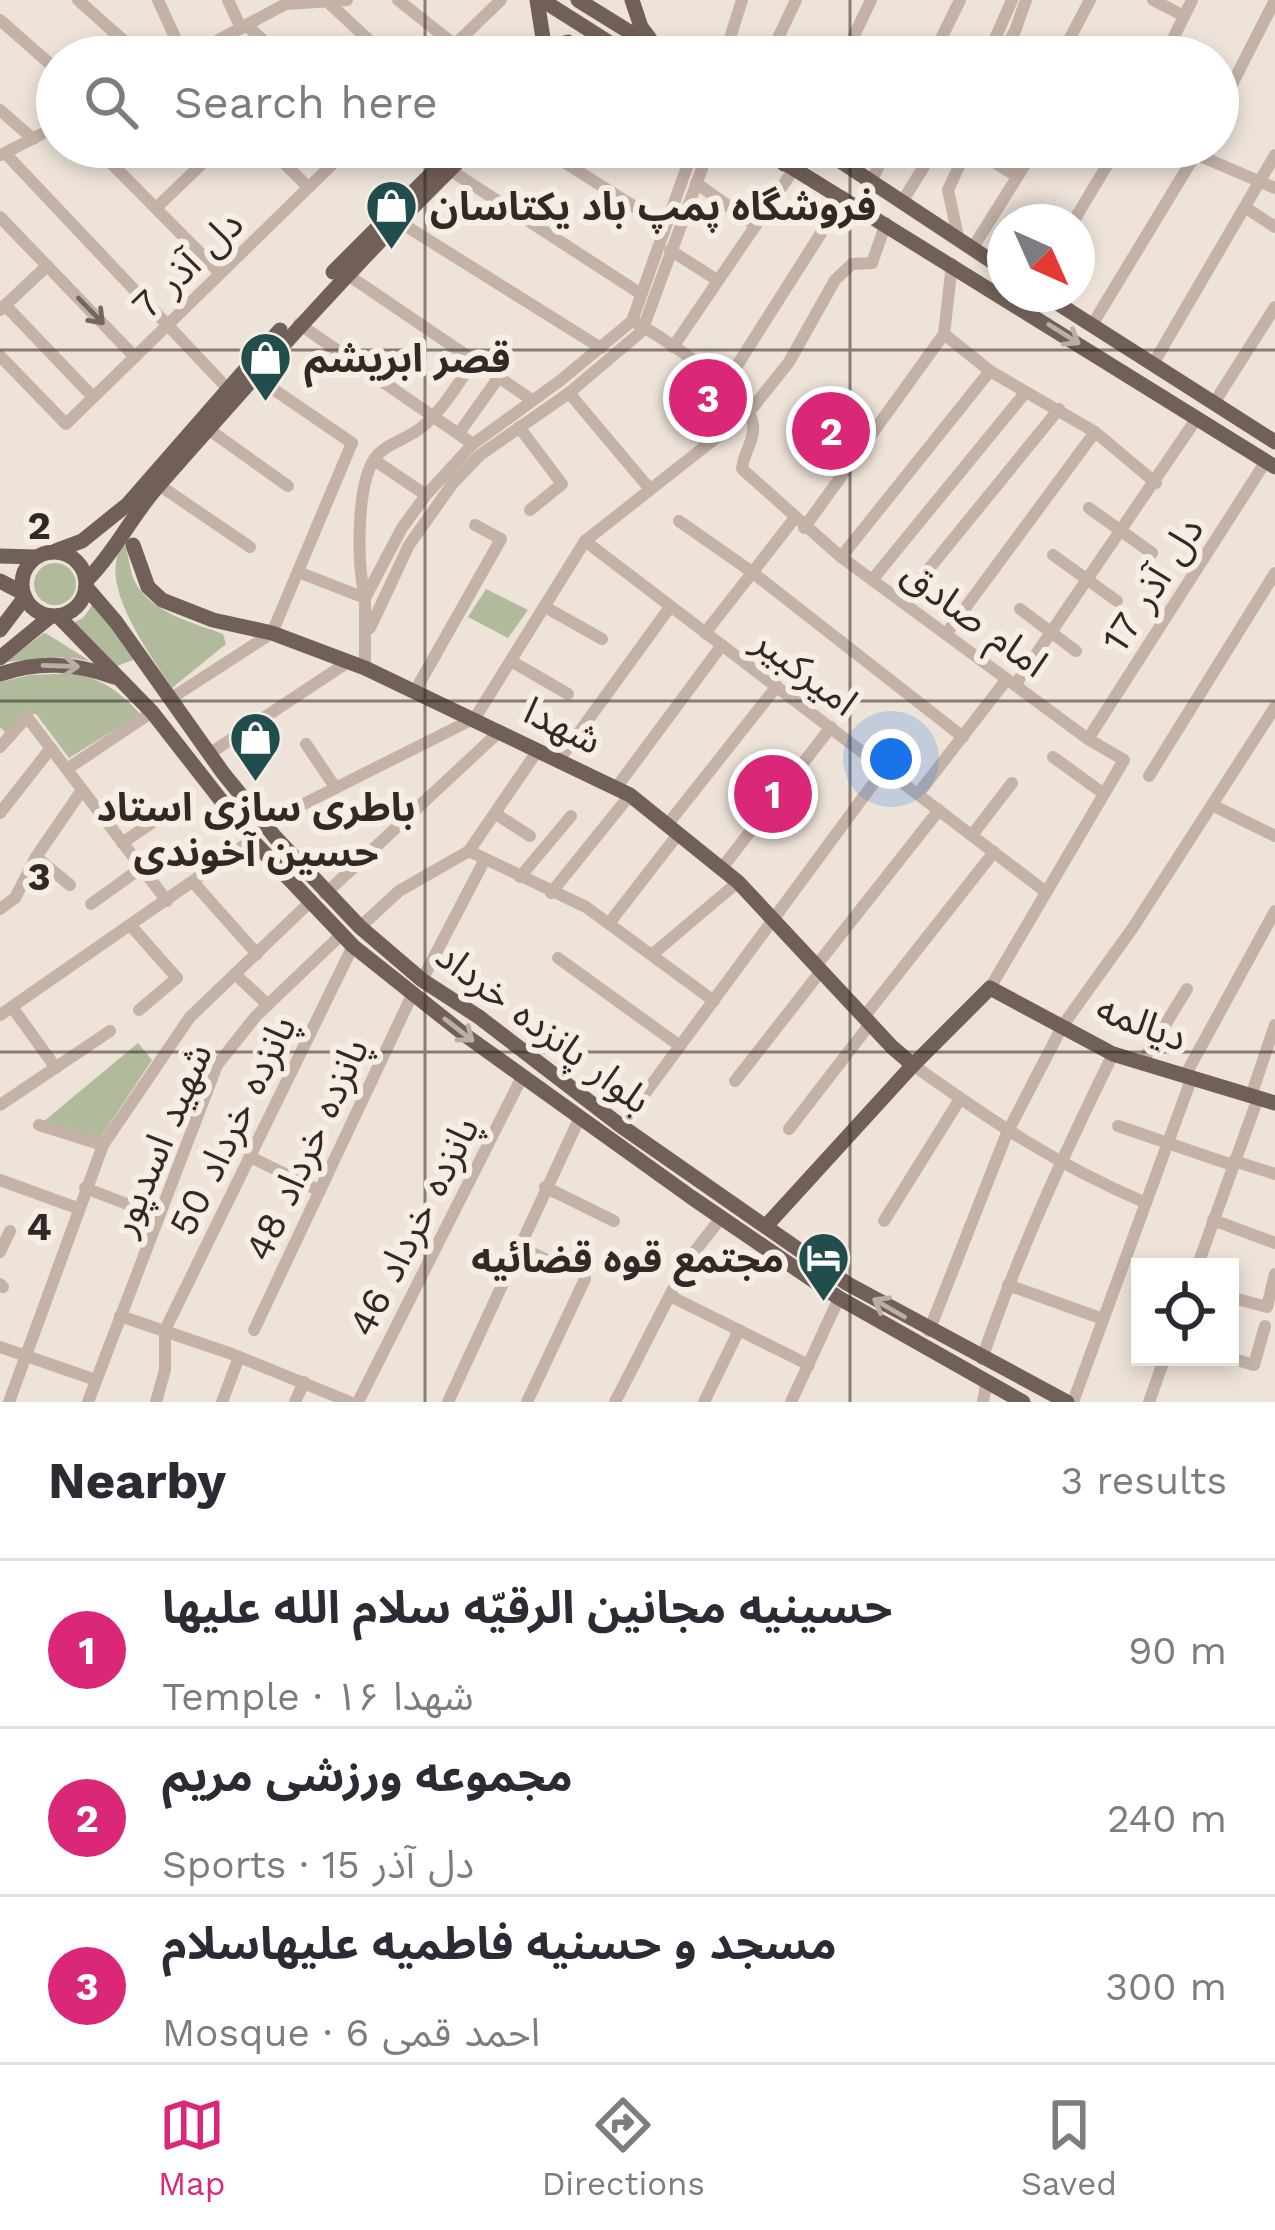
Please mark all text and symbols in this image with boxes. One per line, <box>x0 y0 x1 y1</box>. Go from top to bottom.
search box <box>36 36 1239 168</box>
icon: search <box>78 69 144 135</box>
text: Search here <box>174 76 438 129</box>
shop icon: فروشگاه پمپ باد یکتاسان <box>363 178 419 252</box>
place label: فروشگاه پمپ باد یکتاسان <box>430 184 876 234</box>
street label: دل آذر 7 <box>123 201 252 328</box>
north arrow <box>987 204 1095 312</box>
one-way arrow <box>76 296 104 325</box>
one-way arrow <box>1046 322 1080 346</box>
shop icon: قصر ابریشم <box>237 330 293 404</box>
place label: قصر ابریشم <box>304 336 510 388</box>
pin: 3 <box>669 353 747 443</box>
pin: 2 <box>792 386 870 476</box>
text: 2 <box>27 503 51 548</box>
street label: دل آذر 17 <box>1092 508 1213 660</box>
street label: امام صادق <box>889 551 1056 692</box>
street label: امیرکبیر <box>744 617 866 725</box>
one-way arrow <box>41 655 80 678</box>
street label: شهدا <box>517 688 609 763</box>
shop icon: باطری سازی استاد حسین آخوندی <box>228 709 284 783</box>
your location <box>861 729 921 789</box>
pin: 1 <box>734 749 812 839</box>
place label: باطری سازی استاد حسین آخوندی <box>96 785 416 875</box>
text: 3 <box>27 854 51 899</box>
street label: بلوار پانزده خرداد <box>426 932 660 1125</box>
street label: دیالمه <box>1090 985 1193 1060</box>
street label: پانزده خرداد 50 <box>160 1008 308 1244</box>
one-way arrow <box>442 1016 474 1043</box>
street label: پانزده خرداد 48 <box>235 1031 381 1269</box>
street label: شهید اسدپور <box>100 1037 224 1244</box>
street label: پانزده خرداد 46 <box>339 1109 491 1345</box>
text: 4 <box>26 1204 52 1249</box>
hotel icon: مجتمع قوه قضائیه <box>795 1230 851 1304</box>
place label: مجتمع قوه قضائیه <box>471 1236 784 1287</box>
map controls <box>1131 1258 1239 1366</box>
button: locate <box>1131 1258 1239 1366</box>
one-way arrow <box>873 1295 908 1319</box>
text: Nearby <box>48 1451 226 1510</box>
text: 3 results <box>1061 1458 1227 1503</box>
text: حسینیه مجانین الرقیّه سلام الله علیها <box>162 1581 892 1634</box>
text: 1 <box>79 1628 95 1673</box>
text: 90 m <box>1128 1628 1227 1673</box>
text: Temple · شهدا ۱۶ <box>162 1674 474 1719</box>
text: مجموعه ورزشی مریم <box>162 1749 573 1802</box>
text: 2 <box>75 1796 99 1841</box>
text: 240 m <box>1107 1796 1227 1841</box>
text: Sports · دل آذر 15 <box>162 1842 474 1887</box>
text: مسجد و حسنیه فاطمیه علیهاسلام <box>162 1917 837 1970</box>
text: 3 <box>75 1964 99 2009</box>
text: 300 m <box>1105 1964 1227 2009</box>
text: Mosque · احمد قمی 6 <box>162 2010 540 2055</box>
tab: Map <box>158 2092 225 2203</box>
tab: Directions <box>542 2092 705 2203</box>
tab: Saved <box>1021 2092 1117 2203</box>

